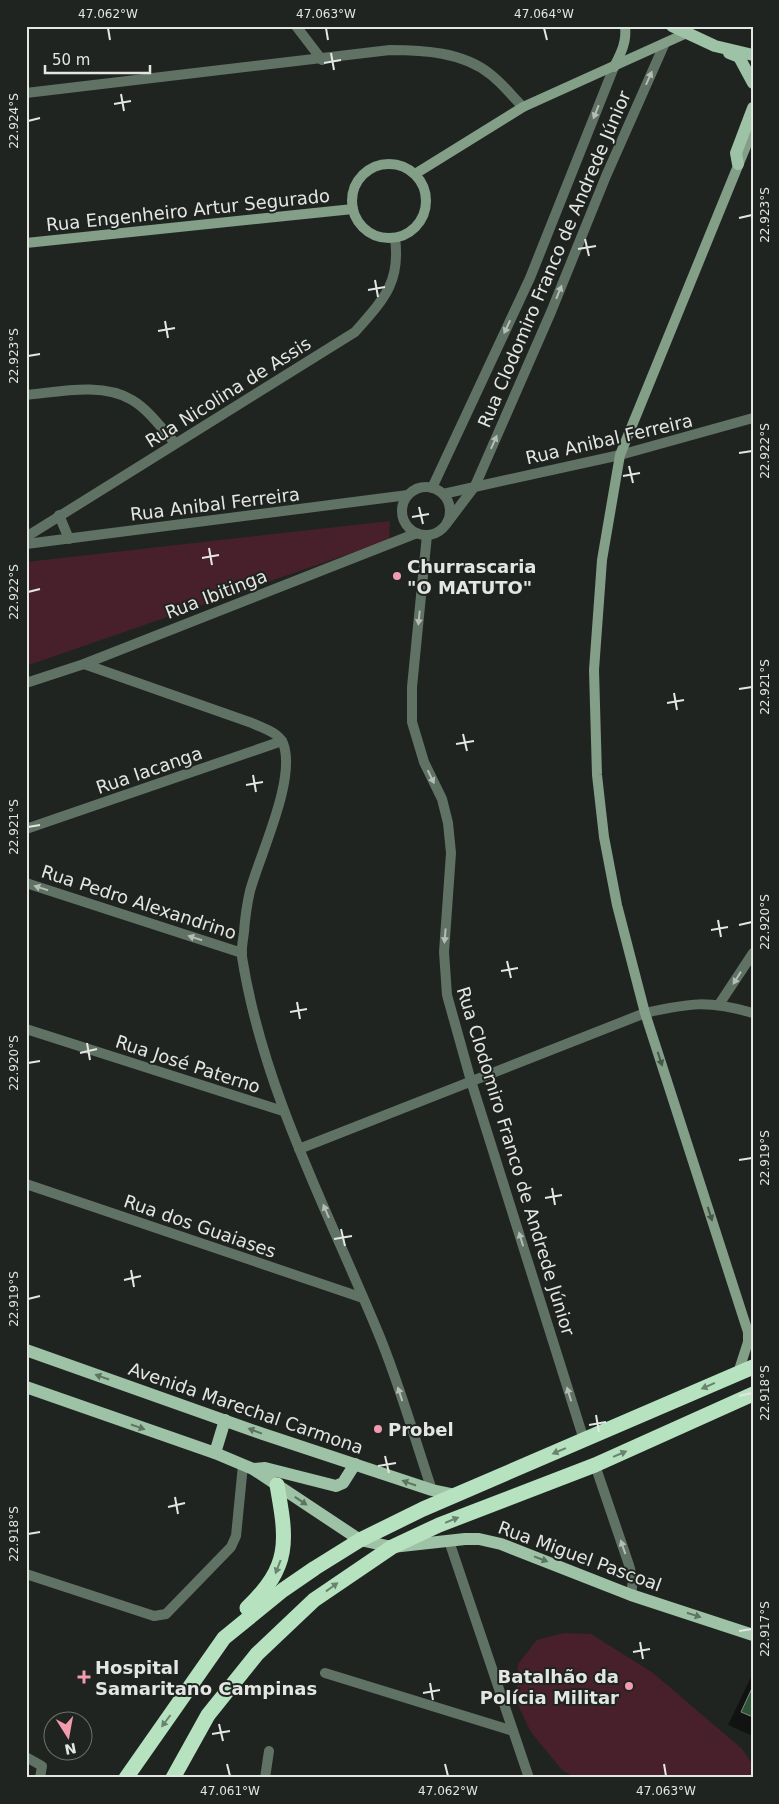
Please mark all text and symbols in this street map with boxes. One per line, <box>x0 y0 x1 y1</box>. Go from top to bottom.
text: 47.062°W <box>78 7 138 21</box>
text: 47.063°W <box>296 7 356 21</box>
text: 47.064°W <box>514 7 574 21</box>
scale bar <box>45 42 150 74</box>
text: 50 m <box>52 51 90 69</box>
one-way arrow <box>646 71 654 85</box>
street label: Rua Clodomiro Franco de Andrede Júnior <box>473 87 635 431</box>
text: 22.924°S <box>7 93 21 149</box>
one-way arrow <box>592 105 599 120</box>
street label: Rua Engenheiro Artur Segurado <box>45 185 331 235</box>
text: 22.923°S <box>758 187 772 243</box>
one-way arrow <box>556 285 563 300</box>
one-way arrow <box>503 320 511 334</box>
text: 22.923°S <box>7 328 21 384</box>
street label: Rua Nicolina de Assis <box>141 332 315 452</box>
street label: Rua Anibal Ferreira <box>523 410 695 468</box>
text: 22.922°S <box>758 423 772 479</box>
one-way arrow <box>491 435 499 449</box>
street label: Rua Anibal Ferreira <box>129 483 301 525</box>
place label: Churrascaria "O MATUTO" <box>407 556 536 598</box>
text: 22.922°S <box>7 564 21 620</box>
street label: Rua Ibitinga <box>162 565 270 623</box>
marker: Churrascaria "O MATUTO" <box>391 570 403 582</box>
one-way arrow <box>415 611 423 627</box>
text: 22.921°S <box>758 659 772 715</box>
street label: Rua Iacanga <box>93 742 205 798</box>
one-way arrow <box>428 770 436 784</box>
text: 22.921°S <box>7 799 21 855</box>
street label: Rua Pedro Alexandrino <box>39 861 239 943</box>
one-way arrow <box>33 883 48 891</box>
text: 22.920°S <box>758 894 772 950</box>
one-way arrow <box>441 928 449 944</box>
one-way arrow <box>188 933 203 941</box>
one-way arrow <box>732 971 741 985</box>
street label: Rua Clodomiro Franco de Andrede Júnior <box>453 984 579 1339</box>
street label: Rua José Paterno <box>113 1031 263 1097</box>
text: 22.920°S <box>7 1035 21 1091</box>
one-way arrow <box>656 1052 664 1067</box>
text: 22.919°S <box>758 1130 772 1186</box>
street label: Rua dos Guaiases <box>121 1190 279 1262</box>
one-way arrow <box>322 1204 330 1218</box>
one-way arrow <box>706 1206 714 1221</box>
one-way arrow <box>516 1231 524 1246</box>
text: 22.919°S <box>7 1271 21 1327</box>
street label: Avenida Marechal Carmona <box>126 1358 366 1458</box>
text: 22.918°S <box>758 1365 772 1421</box>
one-way arrow <box>94 1373 109 1381</box>
one-way arrow <box>701 1383 715 1391</box>
one-way arrow <box>565 1386 573 1401</box>
one-way arrow <box>396 1387 404 1402</box>
place label: Probel <box>388 1419 454 1440</box>
one-way arrow <box>131 1423 146 1431</box>
marker: Probel <box>372 1423 384 1435</box>
one-way arrow <box>247 1427 262 1435</box>
one-way arrow <box>552 1447 566 1455</box>
one-way arrow <box>613 1450 627 1458</box>
one-way arrow <box>402 1479 417 1486</box>
one-way arrow <box>294 1496 308 1506</box>
text: 22.918°S <box>7 1506 21 1562</box>
one-way arrow <box>445 1516 460 1524</box>
street label: Rua Miguel Pascoal <box>495 1517 665 1595</box>
one-way arrow <box>619 1539 627 1554</box>
one-way arrow <box>534 1556 548 1564</box>
one-way arrow <box>274 1560 282 1575</box>
one-way arrow <box>325 1581 338 1592</box>
text: 22.917°S <box>758 1601 772 1657</box>
one-way arrow <box>686 1612 701 1619</box>
place label: Hospital Samaritano Campinas <box>95 1657 317 1699</box>
place label: Batalhão da Polícia Militar <box>480 1666 619 1708</box>
marker: Hospital Samaritano Campinas <box>77 1670 91 1684</box>
marker: Batalhão da Polícia Militar <box>623 1680 635 1692</box>
north arrow <box>42 1712 92 1762</box>
one-way arrow <box>160 1714 171 1727</box>
text: N <box>63 1740 78 1758</box>
text: 47.061°W <box>200 1784 260 1798</box>
text: 47.062°W <box>418 1784 478 1798</box>
text: 47.063°W <box>636 1784 696 1798</box>

